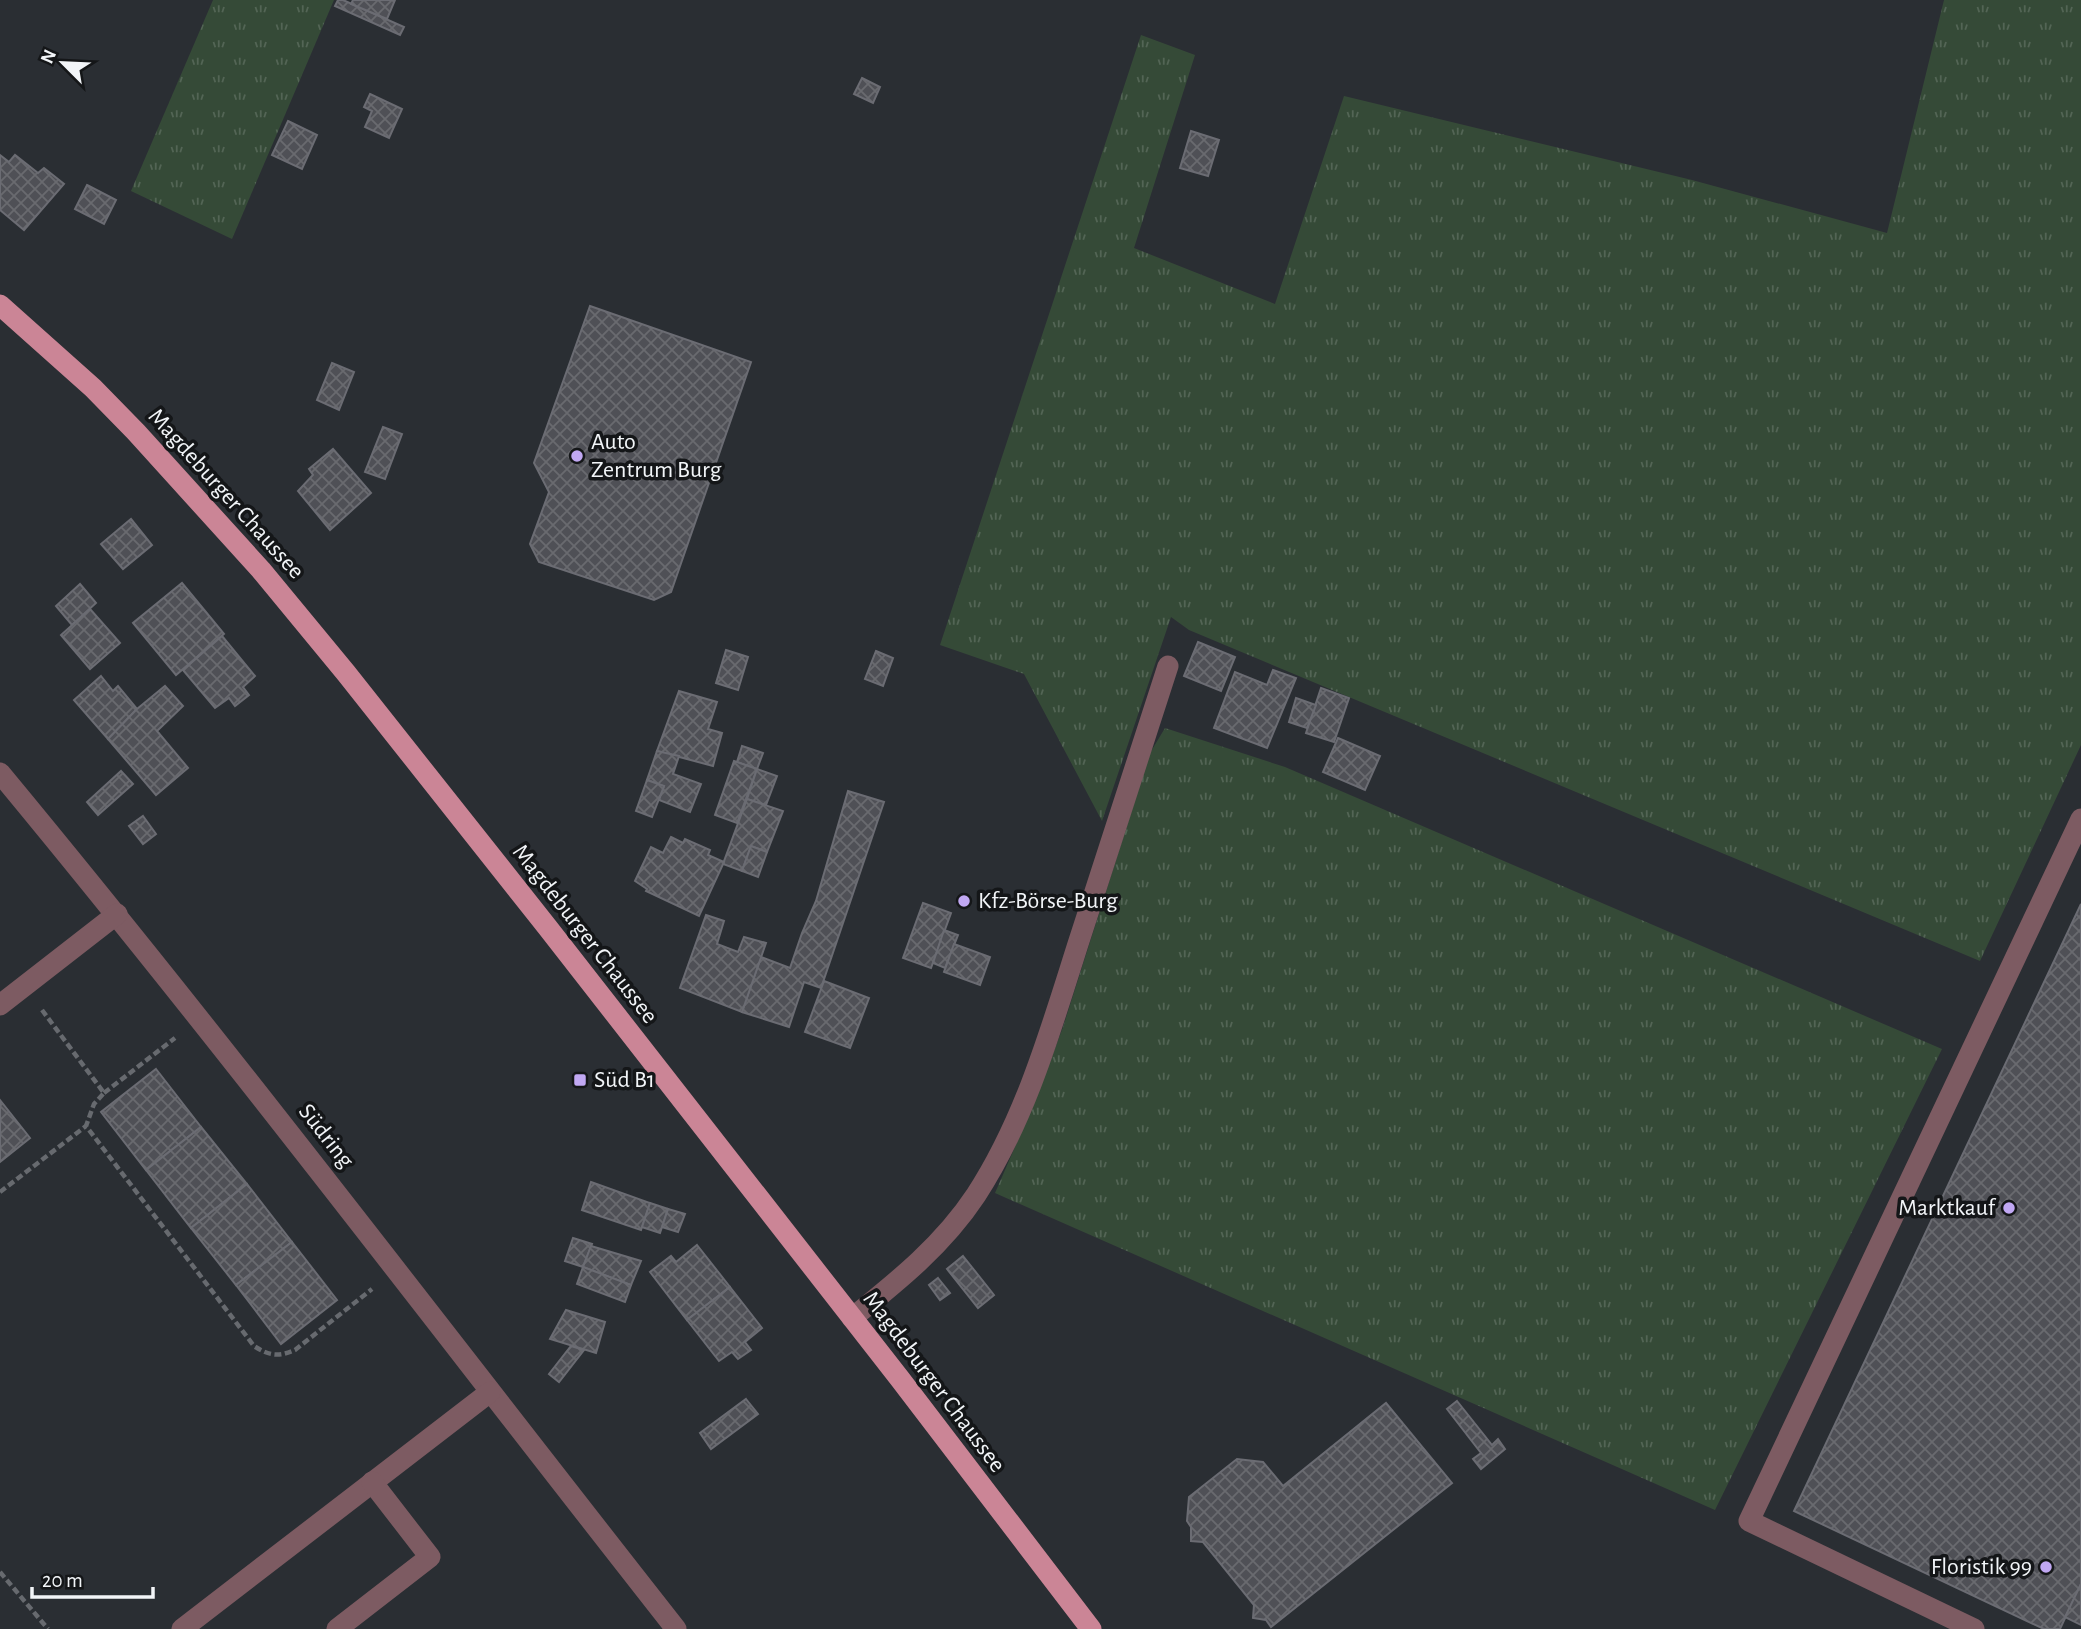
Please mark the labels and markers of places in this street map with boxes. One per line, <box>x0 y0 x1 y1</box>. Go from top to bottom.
place label: Auto Zentrum Burg <box>591 430 722 482</box>
marker: Auto Zentrum Burg <box>569 448 585 464</box>
place label: Kfz-Börse-Burg <box>978 889 1118 913</box>
marker: Kfz-Börse-Burg <box>956 893 972 909</box>
place label: Süd B1 <box>594 1068 655 1092</box>
marker: Süd B1 <box>572 1072 588 1088</box>
place label: Marktkauf <box>1898 1196 1997 1220</box>
marker: Marktkauf <box>2001 1200 2017 1216</box>
place label: Floristik 99 <box>1931 1555 2032 1579</box>
marker: Floristik 99 <box>2038 1559 2054 1575</box>

